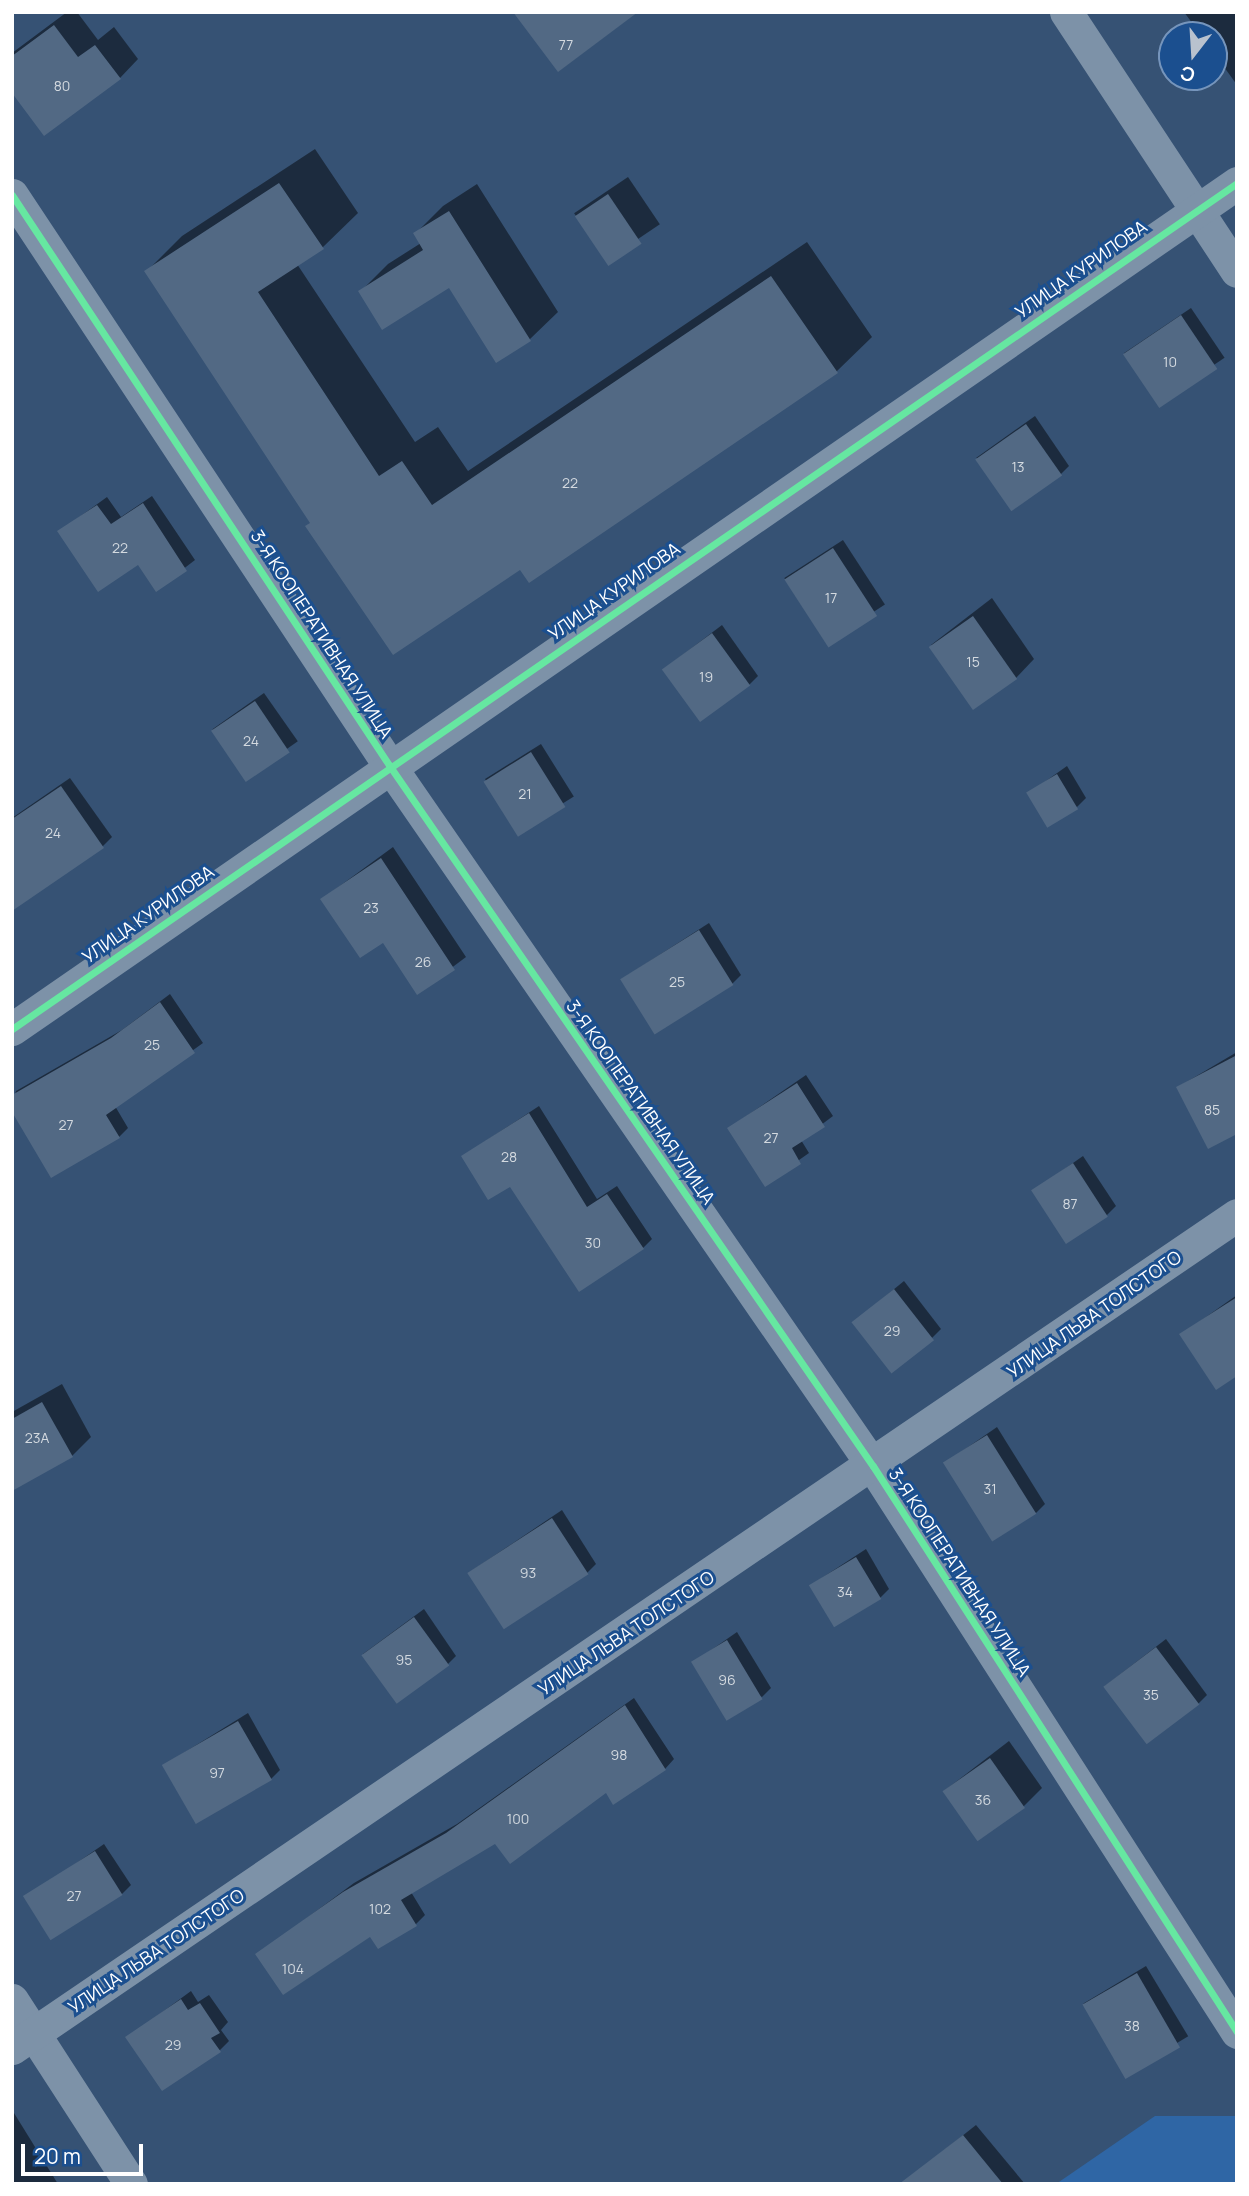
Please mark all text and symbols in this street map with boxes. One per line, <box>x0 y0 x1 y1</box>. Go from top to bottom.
north arrow <box>1158 21 1228 91</box>
house number: 77 <box>559 37 573 53</box>
text: С <box>1177 60 1198 89</box>
house number: 80 <box>54 78 70 94</box>
street label: УЛИЦА КУРИЛОВА <box>1011 215 1151 323</box>
house number: 10 <box>1163 354 1177 370</box>
house number: 13 <box>1011 459 1025 475</box>
house number: 22 <box>562 475 578 491</box>
street label: 3-Я КООПЕРАТИВНАЯ УЛИЦА <box>246 526 398 742</box>
street label: УЛИЦА КУРИЛОВА <box>544 537 684 645</box>
house number: 22 <box>112 540 128 556</box>
house number: 17 <box>825 590 837 606</box>
house number: 15 <box>966 654 980 670</box>
house number: 19 <box>699 669 713 685</box>
house number: 24 <box>243 733 259 749</box>
house number: 21 <box>518 786 532 802</box>
house number: 24 <box>45 825 61 841</box>
street label: УЛИЦА КУРИЛОВА <box>78 860 218 968</box>
house number: 23 <box>363 900 379 916</box>
house number: 26 <box>415 954 431 970</box>
house number: 25 <box>669 974 685 990</box>
street label: 3-Я КООПЕРАТИВНАЯ УЛИЦА <box>562 996 720 1208</box>
house number: 25 <box>144 1037 160 1053</box>
house number: 85 <box>1204 1102 1220 1118</box>
house number: 27 <box>58 1117 74 1133</box>
house number: 27 <box>763 1130 779 1146</box>
house number: 28 <box>501 1149 517 1165</box>
house number: 87 <box>1062 1196 1078 1212</box>
house number: 30 <box>585 1235 601 1251</box>
street label: УЛИЦА ЛЬВА ТОЛСТОГО <box>1003 1246 1185 1382</box>
house number: 29 <box>884 1323 900 1339</box>
house number: 23А <box>25 1430 49 1446</box>
street label: 3-Я КООПЕРАТИВНАЯ УЛИЦА <box>884 1464 1036 1680</box>
house number: 31 <box>983 1481 997 1497</box>
house number: 93 <box>520 1565 536 1581</box>
street label: УЛИЦА ЛЬВА ТОЛСТОГО <box>534 1566 718 1700</box>
house number: 34 <box>837 1584 853 1600</box>
house number: 95 <box>396 1652 412 1668</box>
house number: 96 <box>718 1672 736 1688</box>
house number: 35 <box>1143 1687 1159 1703</box>
house number: 98 <box>611 1747 627 1763</box>
house number: 97 <box>209 1765 225 1781</box>
house number: 36 <box>975 1792 991 1808</box>
house number: 100 <box>507 1811 529 1827</box>
street label: УЛИЦА ЛЬВА ТОЛСТОГО <box>64 1884 248 2018</box>
house number: 27 <box>66 1888 82 1904</box>
house number: 102 <box>369 1901 391 1917</box>
house number: 104 <box>282 1961 304 1977</box>
house number: 38 <box>1124 2018 1140 2034</box>
house number: 29 <box>165 2037 181 2053</box>
scale bar <box>24 2130 147 2174</box>
text: 20 m <box>34 2142 81 2170</box>

